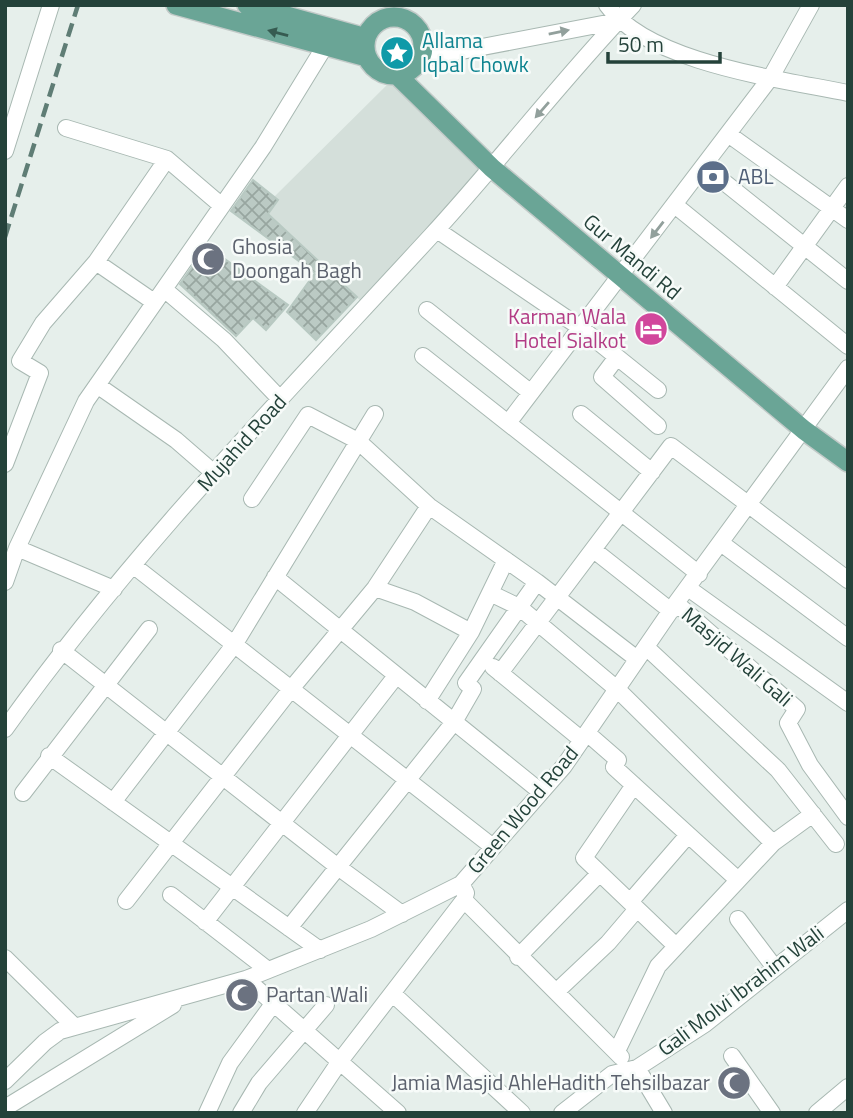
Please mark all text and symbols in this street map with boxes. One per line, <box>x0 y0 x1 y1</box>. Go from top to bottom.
scale bar <box>608 21 720 65</box>
place label: Allama Iqbal Chowk <box>422 24 529 80</box>
one-way arrow <box>266 27 288 38</box>
one-way arrow <box>548 27 570 38</box>
text: 50 m <box>618 28 664 60</box>
place icon: Allama Iqbal Chowk <box>378 34 416 72</box>
one-way arrow <box>534 101 550 119</box>
bank icon: ABL <box>694 158 732 196</box>
place label: ABL <box>738 160 774 192</box>
street label: Gur Mandi Rd <box>577 206 689 307</box>
one-way arrow <box>649 220 664 238</box>
place label: Ghosia Doongah Bagh <box>232 230 362 286</box>
mosque icon: Ghosia Doongah Bagh <box>189 240 227 278</box>
place label: Karman Wala Hotel Sialkot <box>508 300 627 356</box>
hotel icon: Karman Wala Hotel Sialkot <box>632 310 670 348</box>
street label: Mujahid Road <box>189 387 294 498</box>
street label: Masjid Wali Gali <box>675 599 800 714</box>
street label: Green Wood Road <box>459 738 585 880</box>
street label: Gali Molvi Ibrahim Wali <box>651 917 830 1063</box>
mosque icon: Partan Wali <box>223 976 261 1014</box>
place label: Partan Wali <box>266 978 368 1010</box>
mosque icon: Jamia Masjid AhleHadith Tehsilbazar <box>715 1064 753 1102</box>
place label: Jamia Masjid AhleHadith Tehsilbazar <box>391 1066 710 1098</box>

